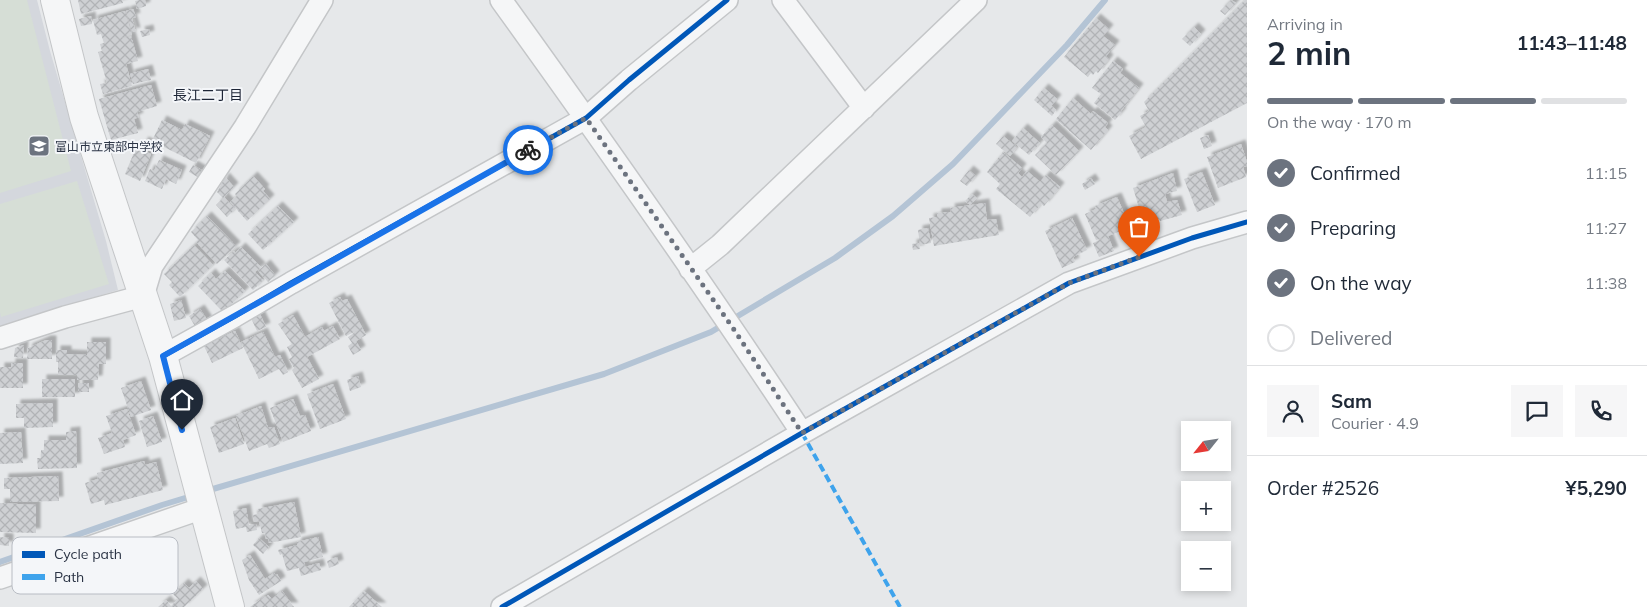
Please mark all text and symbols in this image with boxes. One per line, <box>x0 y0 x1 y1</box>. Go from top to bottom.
text: Arriving in <box>1267 14 1343 34</box>
text: 11:43–11:48 <box>1517 31 1627 55</box>
text: 2 min <box>1267 33 1351 73</box>
district label: 長江二丁目 <box>173 86 243 104</box>
text: On the way · 170 m <box>1267 112 1412 132</box>
courier <box>503 125 553 175</box>
school or university icon: 富山市立東部中学校 <box>27 134 51 158</box>
icon: bike <box>514 136 542 164</box>
place label: 富山市立東部中学校 <box>55 139 163 154</box>
icon: check <box>1267 159 1295 187</box>
text: Confirmed <box>1310 161 1401 185</box>
text: 11:15 <box>1585 163 1627 183</box>
pin <box>1118 206 1160 257</box>
icon: bag <box>1125 213 1153 241</box>
icon: check <box>1267 214 1295 242</box>
text: Preparing <box>1310 216 1396 240</box>
text: 11:27 <box>1585 218 1627 238</box>
icon: check <box>1267 269 1295 297</box>
text: On the way <box>1310 271 1412 295</box>
text: 11:38 <box>1585 273 1627 293</box>
text: Delivered <box>1310 326 1392 350</box>
pin <box>161 379 203 430</box>
button: person <box>1267 385 1319 437</box>
button: chat <box>1511 385 1563 437</box>
button: phone <box>1575 385 1627 437</box>
icon: home <box>168 386 196 414</box>
text: Sam <box>1331 389 1372 413</box>
text: Courier · 4.9 <box>1331 413 1419 433</box>
north arrow <box>1181 421 1231 471</box>
map controls <box>1181 421 1231 591</box>
text: Order #2526 <box>1267 476 1379 500</box>
text: ¥5,290 <box>1565 476 1627 500</box>
button: + <box>1181 481 1231 531</box>
legend <box>12 537 178 594</box>
button: − <box>1181 541 1231 591</box>
text: Cycle path <box>54 545 122 563</box>
text: Path <box>54 568 84 586</box>

